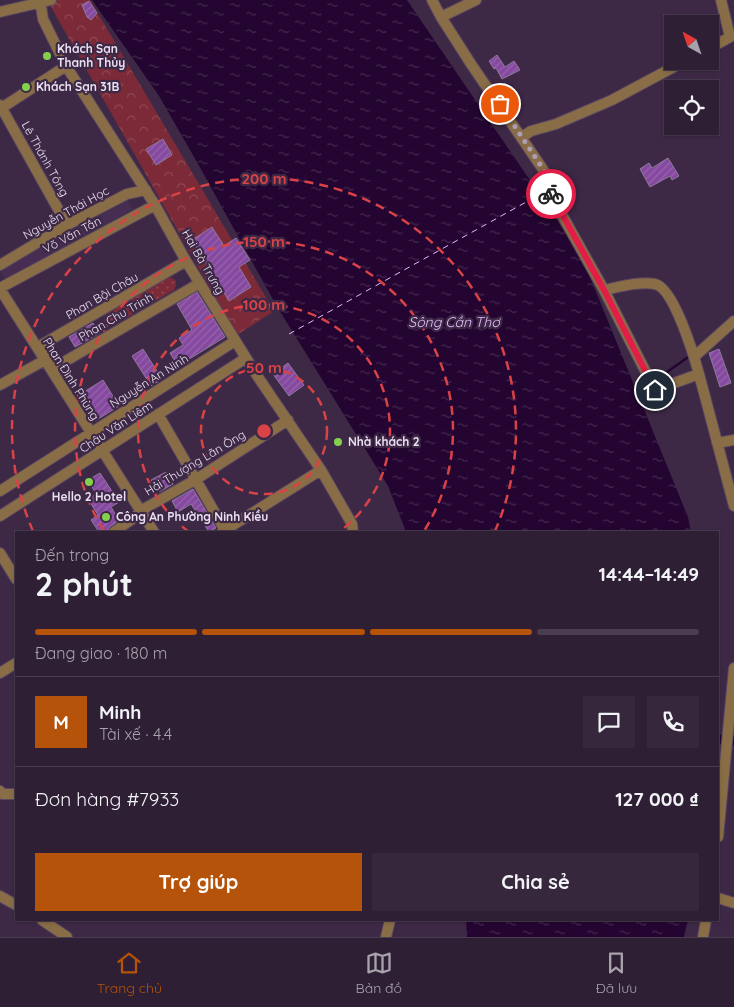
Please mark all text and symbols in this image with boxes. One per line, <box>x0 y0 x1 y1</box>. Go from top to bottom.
north arrow <box>664 15 719 70</box>
map controls <box>664 15 719 135</box>
place label: Khách Sạn Thanh Thủy <box>57 41 125 70</box>
marker: Khách Sạn Thanh Thủy <box>41 50 53 62</box>
place label: Khách Sạn 31B <box>36 79 119 94</box>
button: locate <box>664 80 719 135</box>
marker: Khách Sạn 31B <box>20 81 32 93</box>
pin <box>479 83 521 125</box>
icon: bag <box>486 90 514 118</box>
street label: Lê Thánh Tông <box>19 119 72 199</box>
text: 200 m <box>242 169 287 188</box>
courier <box>526 169 576 219</box>
icon: bike <box>537 180 565 208</box>
street label: Nguyễn Thái Học <box>20 183 111 242</box>
street label: Võ Văn Tần <box>40 213 104 256</box>
street label: Hai Bà Trưng <box>179 227 228 297</box>
text: 150 m <box>243 232 285 251</box>
street label: Phan Bội Châu <box>63 269 141 322</box>
street label: Phan Chu Trinh <box>76 289 156 344</box>
text: 100 m <box>243 295 285 314</box>
water label: Sông Cần Thơ <box>408 313 501 331</box>
street label: Phan Đình Phùng <box>40 335 103 423</box>
street label: Nguyễn An Ninh <box>107 350 191 411</box>
text: 50 m <box>246 358 282 377</box>
pin <box>634 369 676 411</box>
icon: home <box>641 376 669 404</box>
street label: Châu Văn Liêm <box>76 397 155 456</box>
centre of rings <box>255 422 273 440</box>
street label: Hải Thượng Lãn Ông <box>142 427 248 499</box>
place label: Nhà khách 2 <box>348 434 420 449</box>
marker: Nhà khách 2 <box>332 436 344 448</box>
marker: Hello 2 Hotel <box>83 476 95 488</box>
place label: Hello 2 Hotel <box>52 489 126 504</box>
place label: Công An Phường Ninh Kiều <box>116 509 268 524</box>
marker: Công An Phường Ninh Kiều <box>100 511 112 523</box>
text: Đến trong <box>35 545 109 565</box>
text: 14:44–14:49 <box>599 562 699 586</box>
text: 2 phút <box>35 564 133 604</box>
text: Đang giao · 180 m <box>35 643 167 663</box>
button: chat <box>583 696 635 748</box>
button: phone <box>647 696 699 748</box>
text: Minh <box>99 700 142 724</box>
text: M <box>53 710 69 734</box>
text: Tài xế · 4.4 <box>99 724 172 744</box>
text: Đơn hàng #7933 <box>35 787 179 811</box>
text: 127 000 ₫ <box>615 787 699 811</box>
button: Trợ giúp <box>35 853 362 911</box>
button: Chia sẻ <box>372 853 699 911</box>
tab: Trang chủ <box>97 949 162 997</box>
tab: Bản đồ <box>356 949 402 997</box>
tab: Đã lưu <box>596 949 637 997</box>

